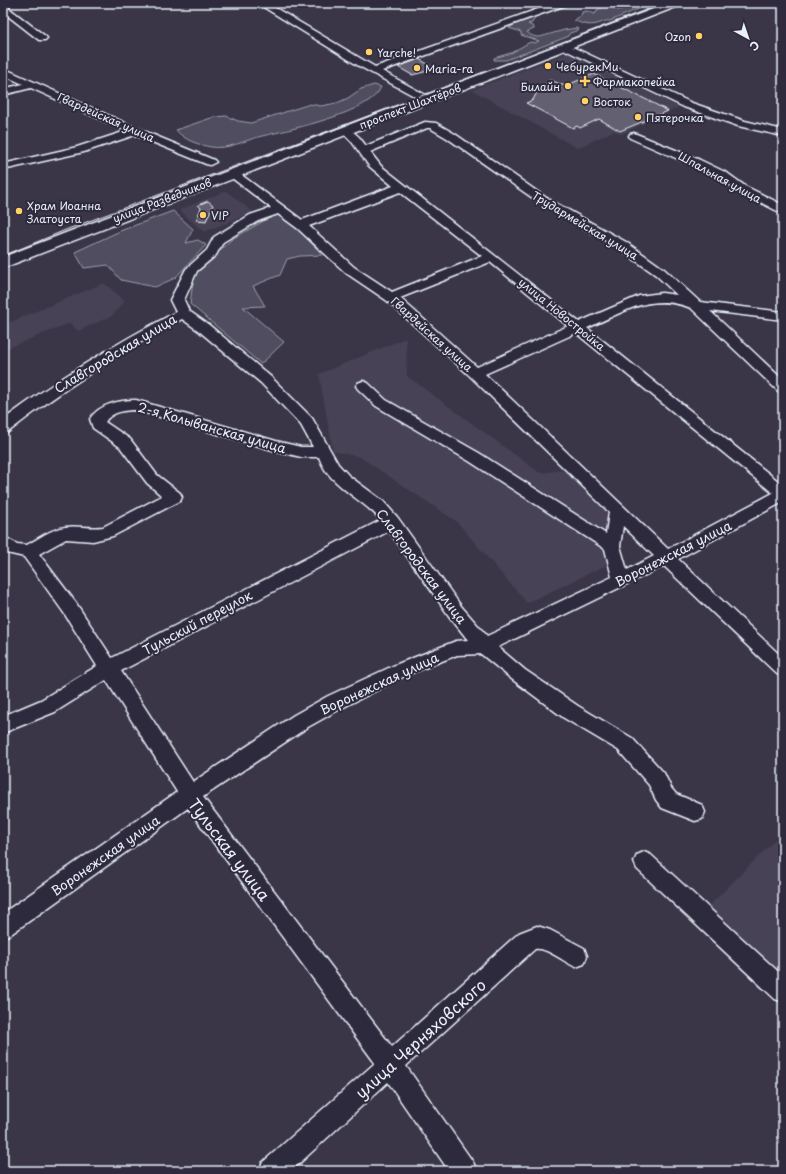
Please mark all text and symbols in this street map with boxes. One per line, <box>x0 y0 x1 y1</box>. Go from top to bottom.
north arrow <box>728 18 768 58</box>
place label: Ozon <box>665 28 691 45</box>
marker: Ozon <box>694 31 704 41</box>
text: С <box>746 37 763 55</box>
place label: Yarche! <box>377 44 416 61</box>
marker: Yarche! <box>364 47 374 57</box>
place label: ЧебурекМи <box>556 58 618 75</box>
place label: Maria-ra <box>425 60 474 77</box>
marker: ЧебурекМи <box>543 61 553 71</box>
marker: Maria-ra <box>412 63 422 73</box>
place label: Фармакопейка <box>593 73 676 90</box>
marker: Фармакопейка <box>580 76 590 86</box>
place label: Билайн <box>521 78 560 95</box>
street label: проспект Шахтёров <box>357 79 464 133</box>
marker: Билайн <box>563 81 573 91</box>
street label: Гвардейская улица <box>55 88 157 146</box>
place label: Восток <box>593 93 631 110</box>
marker: Восток <box>580 96 590 106</box>
place label: Пятерочка <box>646 109 704 126</box>
marker: Пятерочка <box>633 112 643 122</box>
street label: Шпальная улица <box>675 147 765 207</box>
street label: улица Разведчиков <box>110 173 214 227</box>
street label: Трудармейская улица <box>529 187 641 264</box>
place label: Храм Иоанна Златоуста <box>26 197 101 227</box>
marker: Храм Иоанна Златоуста <box>14 206 24 216</box>
place label: VIP <box>211 207 229 224</box>
marker: VIP <box>198 210 208 220</box>
street label: улица Новостройка <box>515 274 609 354</box>
street label: Гвардейская улица <box>387 293 477 375</box>
street label: Славгородская улица <box>50 308 180 397</box>
street label: 2-я Колыванская улица <box>136 397 289 458</box>
street label: Славгородская улица <box>372 504 472 628</box>
street label: Воронежская улица <box>611 515 735 591</box>
street label: Тульский переулок <box>139 585 255 659</box>
street label: Воронежская улица <box>317 647 442 719</box>
street label: Тульская улица <box>183 792 277 906</box>
street label: Воронежская улица <box>47 810 164 900</box>
street label: улица Черняховского <box>349 973 491 1103</box>

